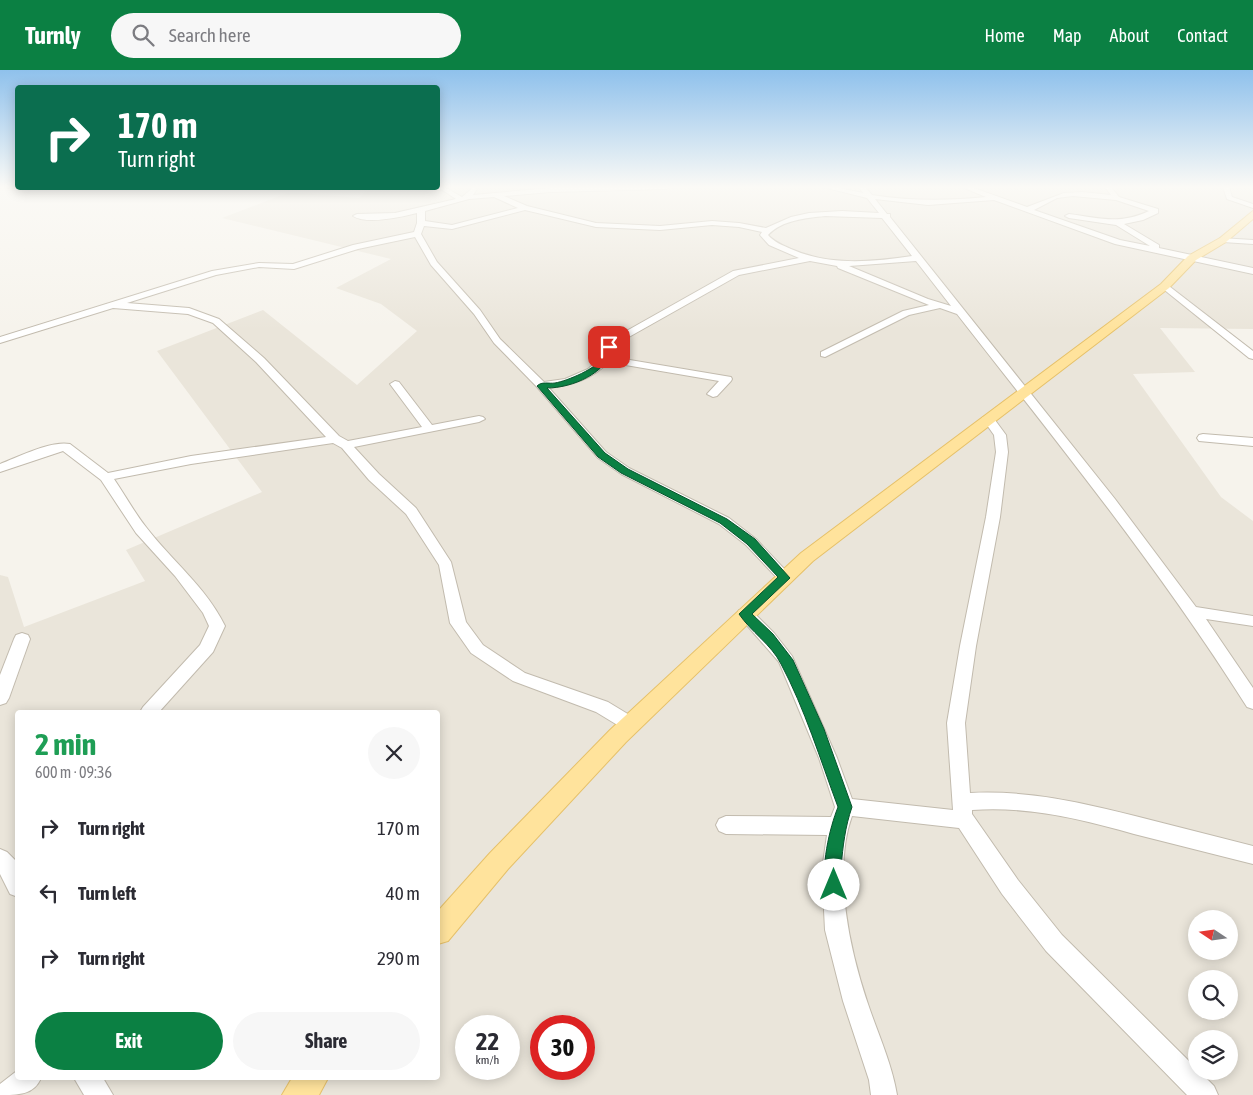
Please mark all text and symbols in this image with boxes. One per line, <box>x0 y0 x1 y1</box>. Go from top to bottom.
search box <box>111 13 461 58</box>
icon: search <box>129 21 157 49</box>
text: Turnly <box>25 22 81 49</box>
text: Search here <box>169 24 251 46</box>
text: Home <box>985 25 1025 46</box>
text: Map <box>1053 25 1082 46</box>
text: About <box>1110 25 1149 46</box>
text: Contact <box>1177 25 1228 46</box>
icon: right <box>35 105 100 170</box>
text: 170 m <box>118 105 197 145</box>
text: Turn right <box>118 146 195 172</box>
pin <box>588 326 630 368</box>
icon: arrive <box>595 333 623 361</box>
text: 2 min <box>35 727 96 761</box>
button: close <box>368 727 420 779</box>
text: 600 m · 09:36 <box>35 763 112 781</box>
icon: right <box>35 814 63 842</box>
text: Turn right <box>78 817 145 839</box>
text: 170 m <box>377 817 420 839</box>
position arrow <box>807 858 859 910</box>
icon: left <box>35 879 63 907</box>
text: Turn left <box>78 882 136 904</box>
text: 40 m <box>386 882 420 904</box>
north arrow <box>1188 910 1238 960</box>
map controls <box>1188 910 1238 1080</box>
icon: right <box>35 944 63 972</box>
text: Turn right <box>78 947 145 969</box>
text: 290 m <box>377 947 420 969</box>
button: search <box>1188 970 1238 1020</box>
button: Exit <box>35 1012 223 1070</box>
button: Share <box>233 1012 420 1070</box>
speed limit sign: 30 <box>530 1015 595 1080</box>
text: 22 <box>476 1027 499 1055</box>
button: layers <box>1188 1030 1238 1080</box>
text: km/h <box>476 1053 499 1067</box>

